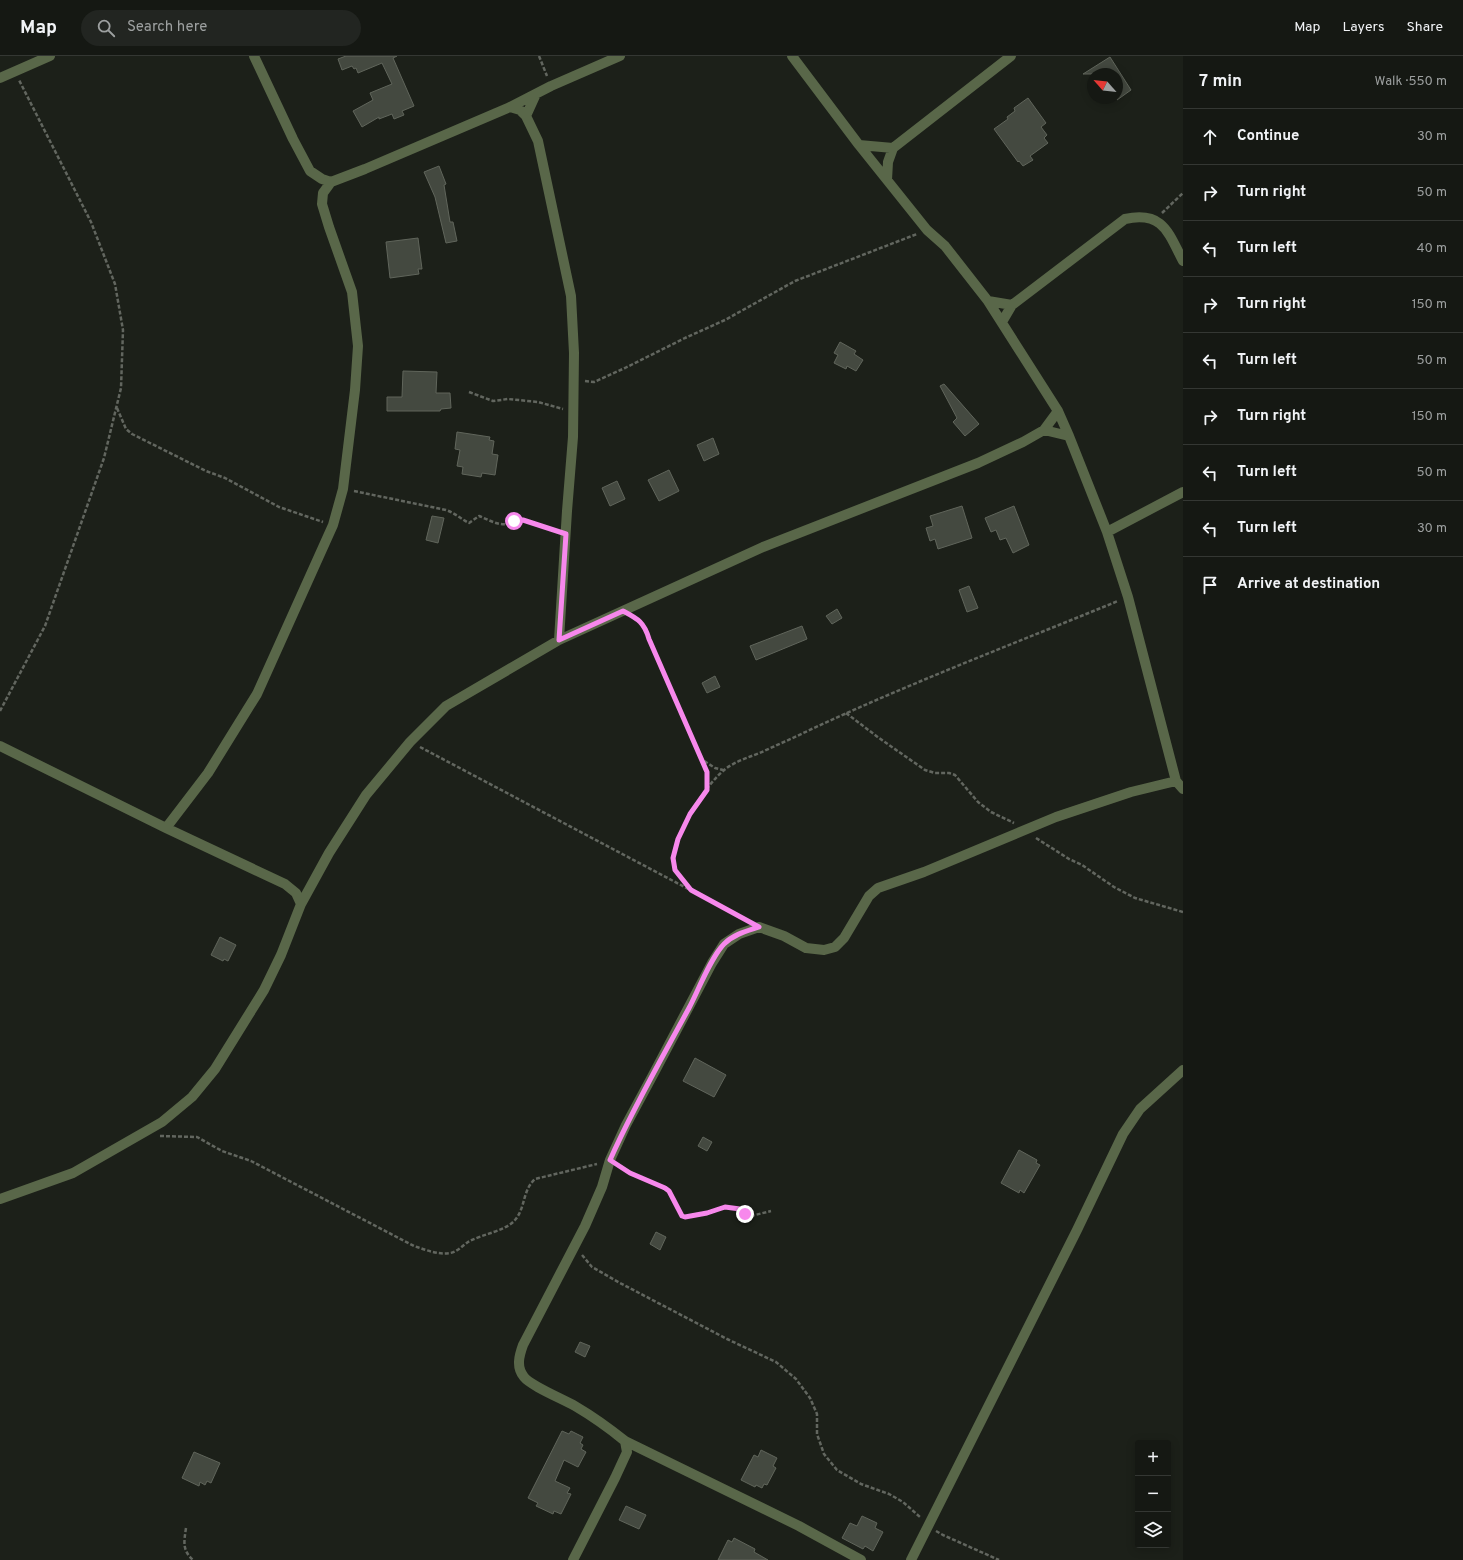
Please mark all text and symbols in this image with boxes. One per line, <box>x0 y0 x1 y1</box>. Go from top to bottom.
search box <box>81 10 361 46</box>
text: Map <box>20 16 57 40</box>
icon: search <box>95 17 117 39</box>
text: Search here <box>127 18 207 37</box>
text: Map <box>1294 19 1320 36</box>
text: Layers <box>1342 19 1384 36</box>
text: Share <box>1406 19 1443 36</box>
north arrow <box>1087 68 1123 104</box>
text: 7 min <box>1199 71 1242 93</box>
text: Walk · 550 m <box>1375 74 1447 90</box>
icon: ahead <box>1199 126 1221 148</box>
text: Continue <box>1237 127 1299 146</box>
text: 30 m <box>1417 129 1447 145</box>
icon: right <box>1199 182 1221 204</box>
text: Turn right <box>1237 183 1306 202</box>
text: 50 m <box>1417 185 1447 201</box>
icon: left <box>1199 238 1221 260</box>
text: Turn left <box>1237 239 1297 258</box>
text: 40 m <box>1417 241 1447 257</box>
icon: right <box>1199 294 1221 316</box>
text: Turn right <box>1237 295 1306 314</box>
text: 150 m <box>1412 297 1447 313</box>
icon: left <box>1199 350 1221 372</box>
text: Turn left <box>1237 351 1297 370</box>
text: 50 m <box>1417 353 1447 369</box>
icon: right <box>1199 406 1221 428</box>
text: Turn right <box>1237 407 1306 426</box>
text: 150 m <box>1412 409 1447 425</box>
icon: left <box>1199 462 1221 484</box>
text: Turn left <box>1237 463 1297 482</box>
text: 50 m <box>1417 465 1447 481</box>
route start <box>505 512 523 530</box>
icon: left <box>1199 518 1221 540</box>
text: Turn left <box>1237 519 1297 538</box>
text: 30 m <box>1417 521 1447 537</box>
icon: arrive <box>1199 574 1221 596</box>
text: Arrive at destination <box>1237 575 1380 594</box>
route end <box>736 1205 754 1223</box>
map controls <box>1135 1440 1171 1548</box>
button: + <box>1135 1440 1171 1476</box>
button: − <box>1135 1476 1171 1512</box>
button: layers <box>1135 1512 1171 1548</box>

